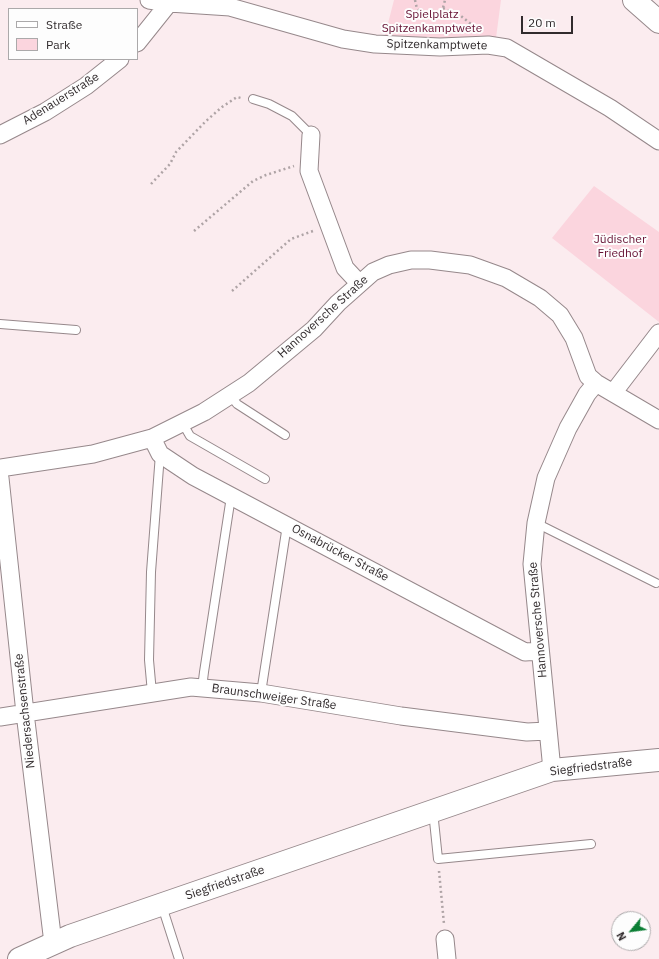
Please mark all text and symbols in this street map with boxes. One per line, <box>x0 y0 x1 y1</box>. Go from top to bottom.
legend <box>8 8 138 60</box>
park label: Spielplatz Spitzenkamptwete <box>382 8 482 36</box>
scale bar <box>523 8 575 34</box>
text: 20 m <box>528 15 556 30</box>
text: Straße <box>46 17 82 32</box>
text: Park <box>46 37 70 52</box>
street label: Spitzenkamptwete <box>387 37 487 53</box>
street label: Adenauerstraße <box>20 70 102 128</box>
park label: Jüdischer Friedhof <box>594 233 646 261</box>
street label: Hannoversche Straße <box>275 273 371 361</box>
street label: Osnabrücker Straße <box>289 521 391 585</box>
street label: Hannoversche Straße <box>526 561 550 679</box>
street label: Niedersachsenstraße <box>12 653 38 769</box>
street label: Braunschweiger Straße <box>211 681 337 713</box>
street label: Siegfriedstraße <box>549 755 633 779</box>
street label: Siegfriedstraße <box>184 863 266 903</box>
north arrow <box>611 911 651 951</box>
text: N <box>613 929 629 943</box>

